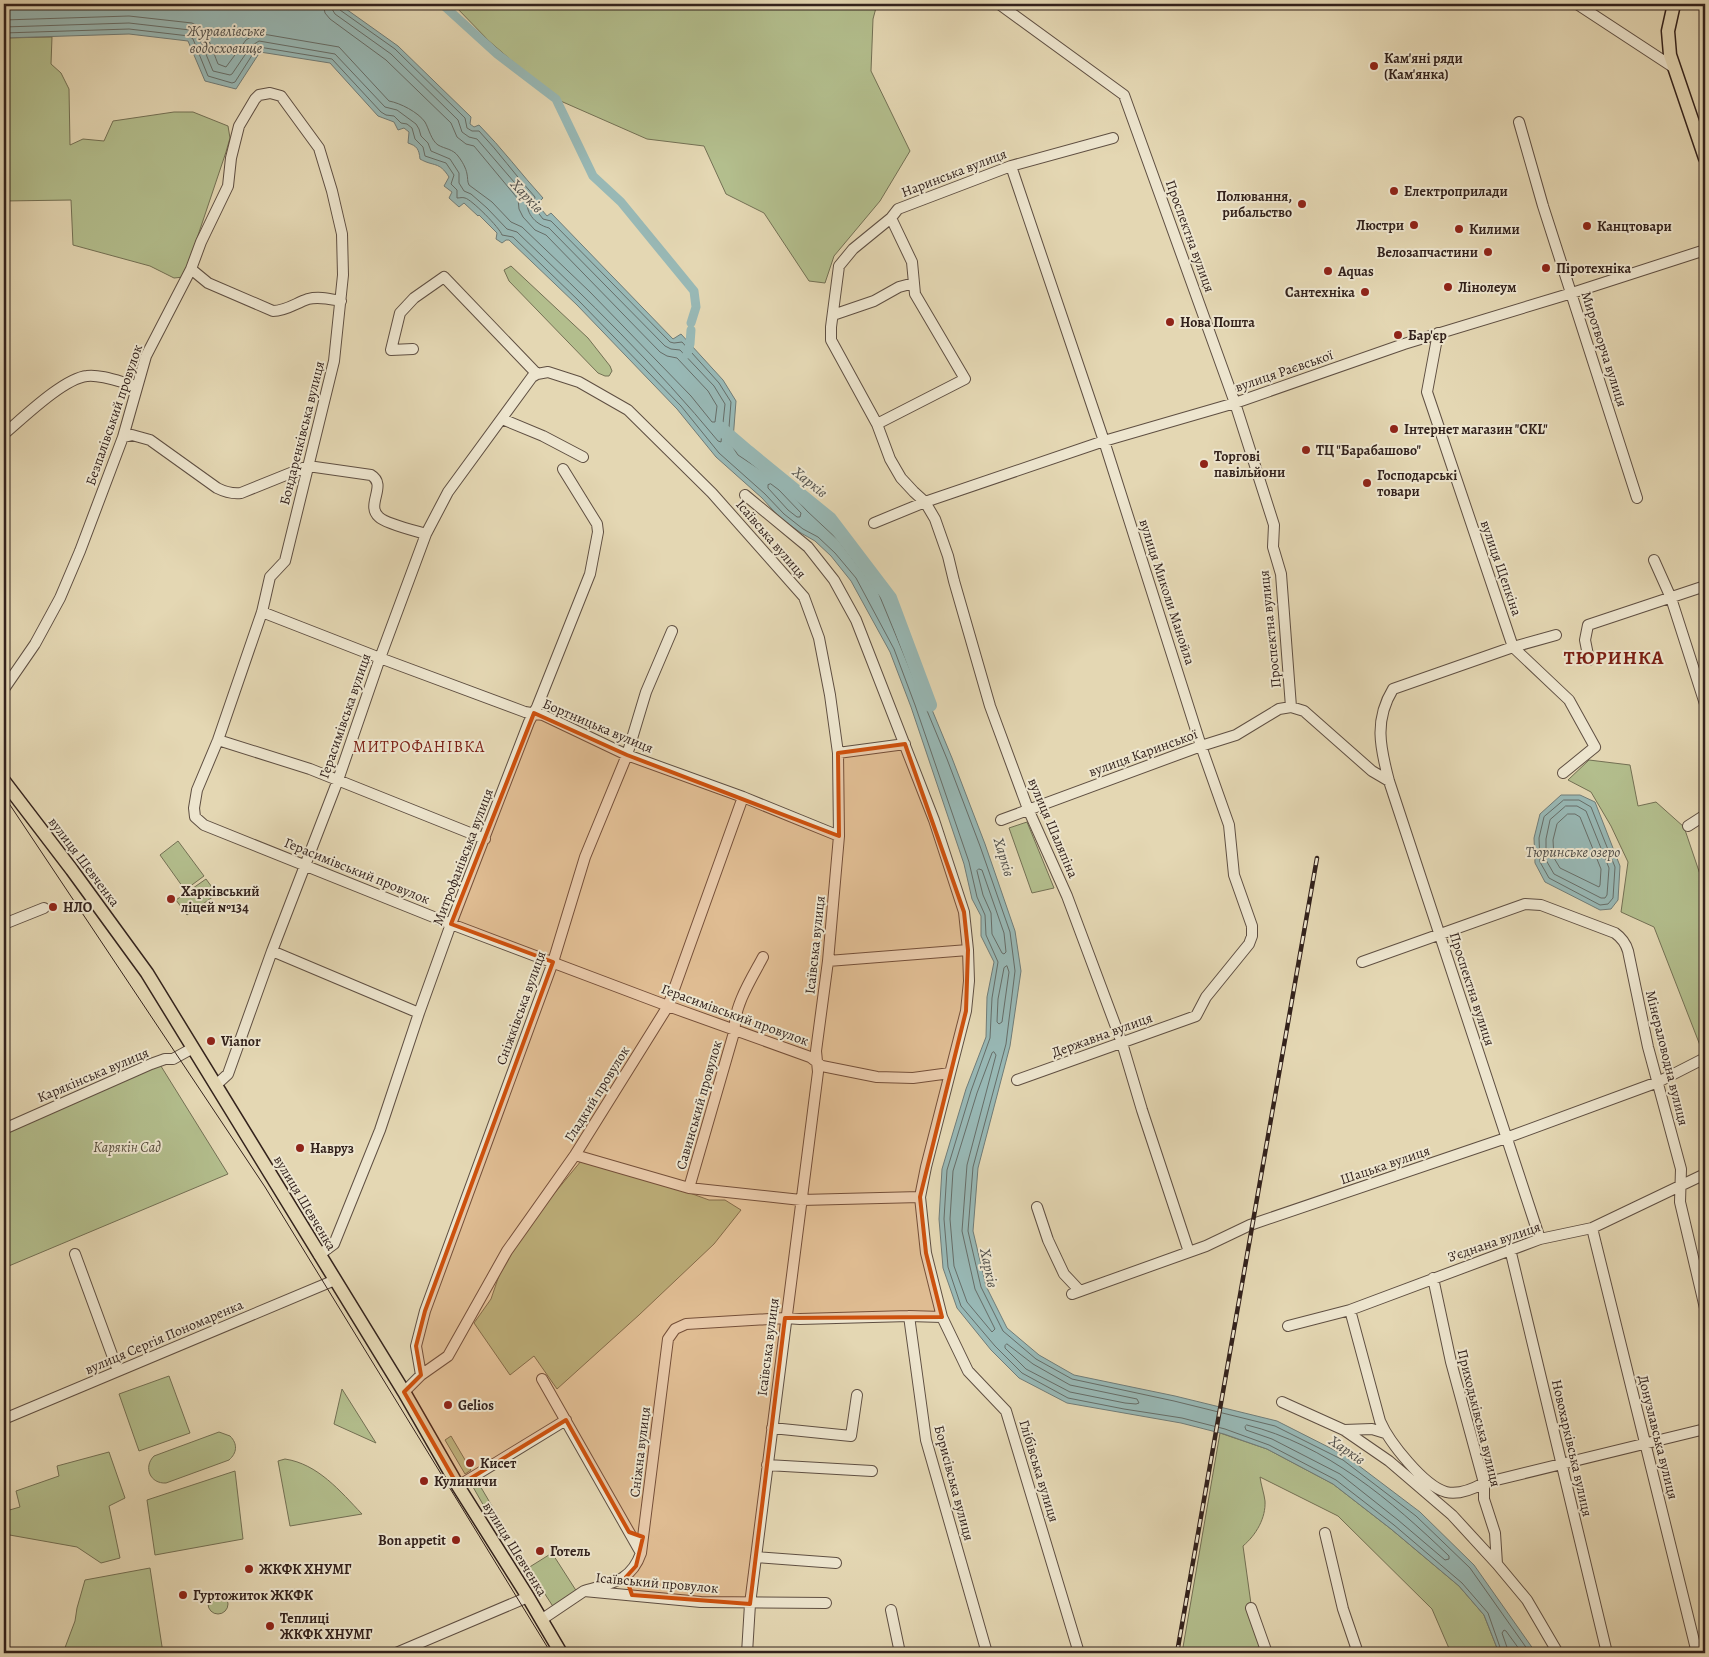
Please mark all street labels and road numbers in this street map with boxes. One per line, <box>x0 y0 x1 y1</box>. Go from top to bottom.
street label: Наринська вулиця <box>899 144 1010 202</box>
street label: Проспектна вулиця <box>1161 177 1219 295</box>
street label: Миротворча вулиця <box>1576 289 1632 409</box>
street label: Безпалівський провулок <box>81 342 147 488</box>
street label: вулиця Раєвської <box>1232 345 1336 397</box>
street label: Бондаренківська вулиця <box>275 359 329 507</box>
street label: Ісаївська вулиця <box>731 495 811 583</box>
street label: вулиця Миколи Манойла <box>1134 517 1200 668</box>
street label: вулиця Щепкіна <box>1476 518 1526 619</box>
street label: Проспектна вулиця <box>1254 569 1286 689</box>
street label: Герасимівська вулиця <box>315 651 375 781</box>
street label: Бортницька вулиця <box>540 694 656 758</box>
street label: вулиця Каринської <box>1086 724 1200 782</box>
street label: вулиця Шаляпіна <box>1023 775 1083 881</box>
street label: Митрофанівська вулиця <box>428 786 498 928</box>
street label: вулиця Шевченка <box>44 813 124 911</box>
street label: Герасимівський провулок <box>281 833 433 909</box>
street label: Ісаївська вулиця <box>800 895 830 995</box>
street label: Проспектна вулиця <box>1445 930 1499 1048</box>
street label: Сніжківська вулиця <box>492 948 551 1068</box>
street label: Герасимівський провулок <box>659 979 811 1051</box>
street label: Мінераловодна вулиця <box>1641 988 1693 1128</box>
street label: Державна вулиця <box>1049 1008 1155 1062</box>
street label: Савинський провулок <box>671 1038 727 1172</box>
street label: Гладкий провулок <box>560 1042 634 1146</box>
street label: Карякінська вулиця <box>34 1043 152 1107</box>
street label: Шацька вулиця <box>1338 1141 1433 1189</box>
street label: вулиця Шевченка <box>269 1152 341 1255</box>
street label: З’єднана вулиця <box>1445 1217 1543 1267</box>
street label: вулиця Сергія Пономаренка <box>82 1295 247 1379</box>
street label: Ісаївська вулиця <box>753 1297 783 1397</box>
street label: Приходьківська вулиця <box>1453 1347 1505 1489</box>
street label: Донузлавська вулиця <box>1633 1373 1683 1501</box>
street label: Новохарківська вулиця <box>1547 1378 1597 1519</box>
street label: Сніжна вулиця <box>625 1405 655 1498</box>
street label: Глібівська вулиця <box>1014 1417 1064 1525</box>
street label: Борисівська вулиця <box>929 1423 979 1543</box>
street label: вулиця Шевченка <box>478 1498 552 1600</box>
street label: Ісаївський провулок <box>595 1568 719 1598</box>

